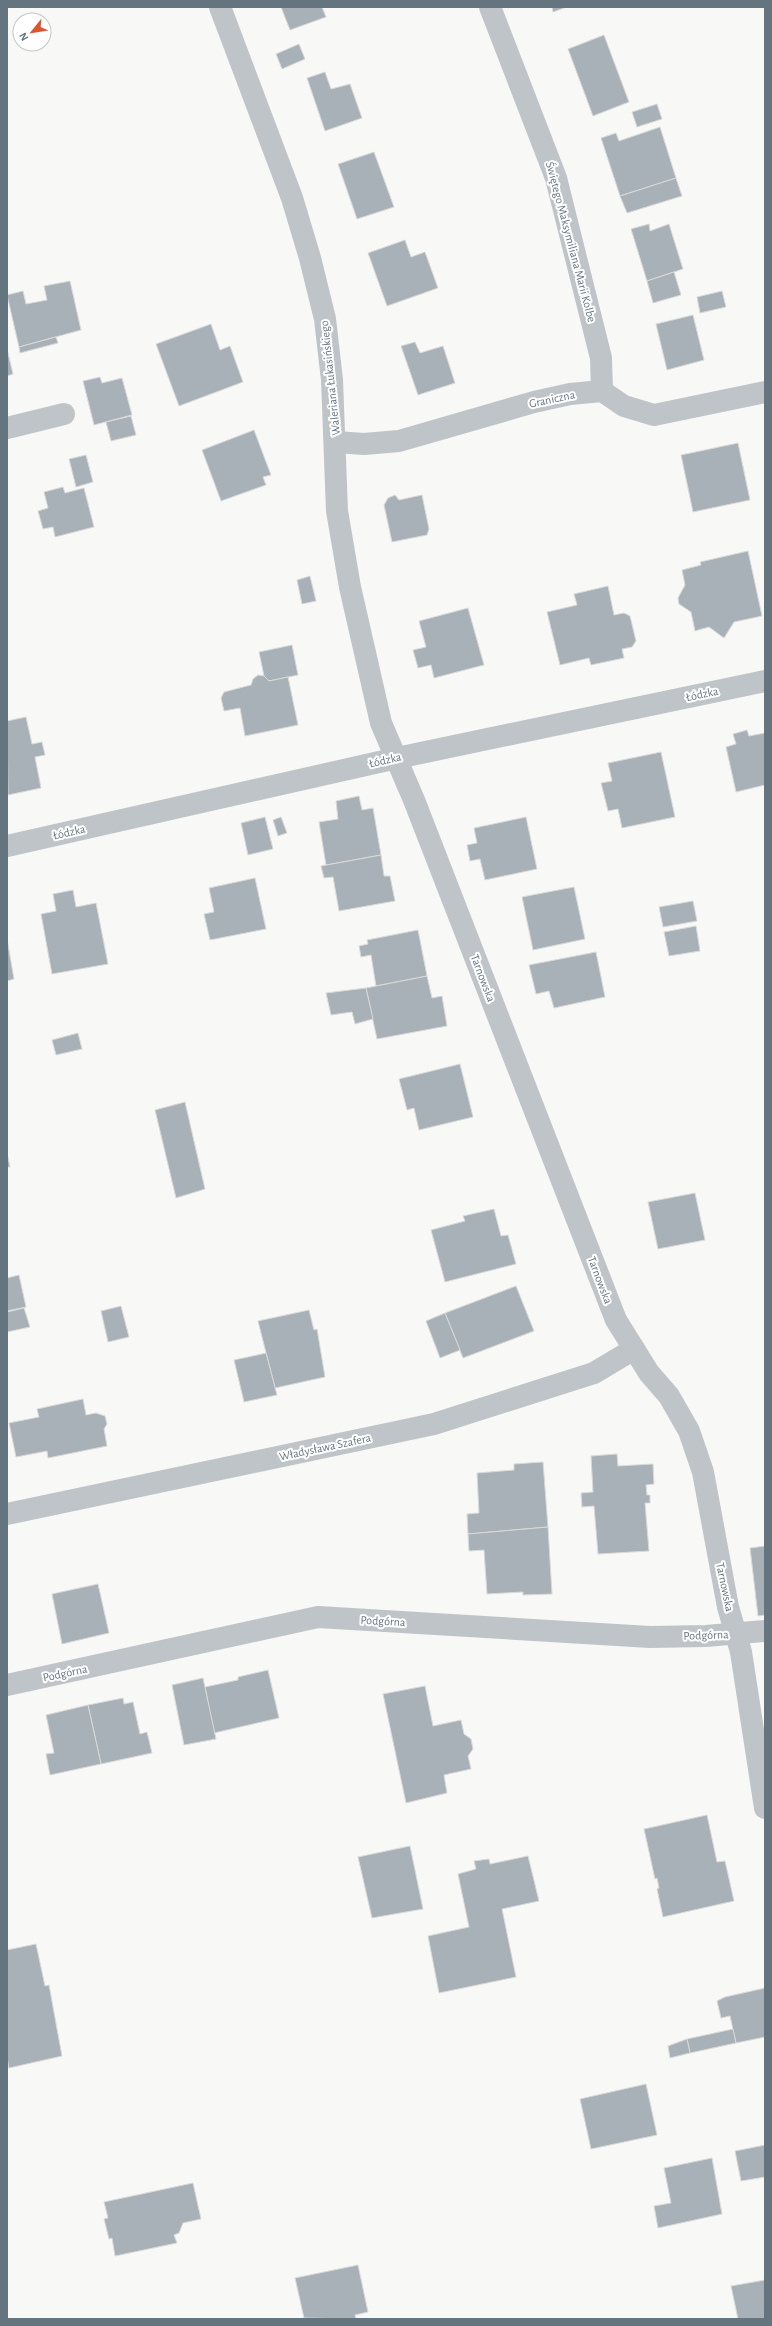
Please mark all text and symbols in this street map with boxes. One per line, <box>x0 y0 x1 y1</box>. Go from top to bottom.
north arrow <box>12 12 52 52</box>
text: N <box>17 31 30 43</box>
street label: Świętego Maksymiliana Marii Kolbe <box>543 160 600 324</box>
street label: Waleriana Łukasińskiego <box>318 320 342 436</box>
street label: Graniczna <box>528 388 576 410</box>
street label: Łódzka <box>685 685 720 703</box>
street label: Łódzka <box>368 750 403 770</box>
street label: Łódzka <box>52 822 87 842</box>
street label: Tarnowska <box>469 953 498 1004</box>
street label: Tarnowska <box>586 1255 615 1306</box>
street label: Władysława Szafera <box>278 1431 373 1464</box>
street label: Tarnowska <box>714 1561 736 1613</box>
street label: Podgórna <box>360 1614 406 1628</box>
street label: Podgórna <box>683 1628 729 1642</box>
street label: Podgórna <box>42 1662 89 1684</box>

